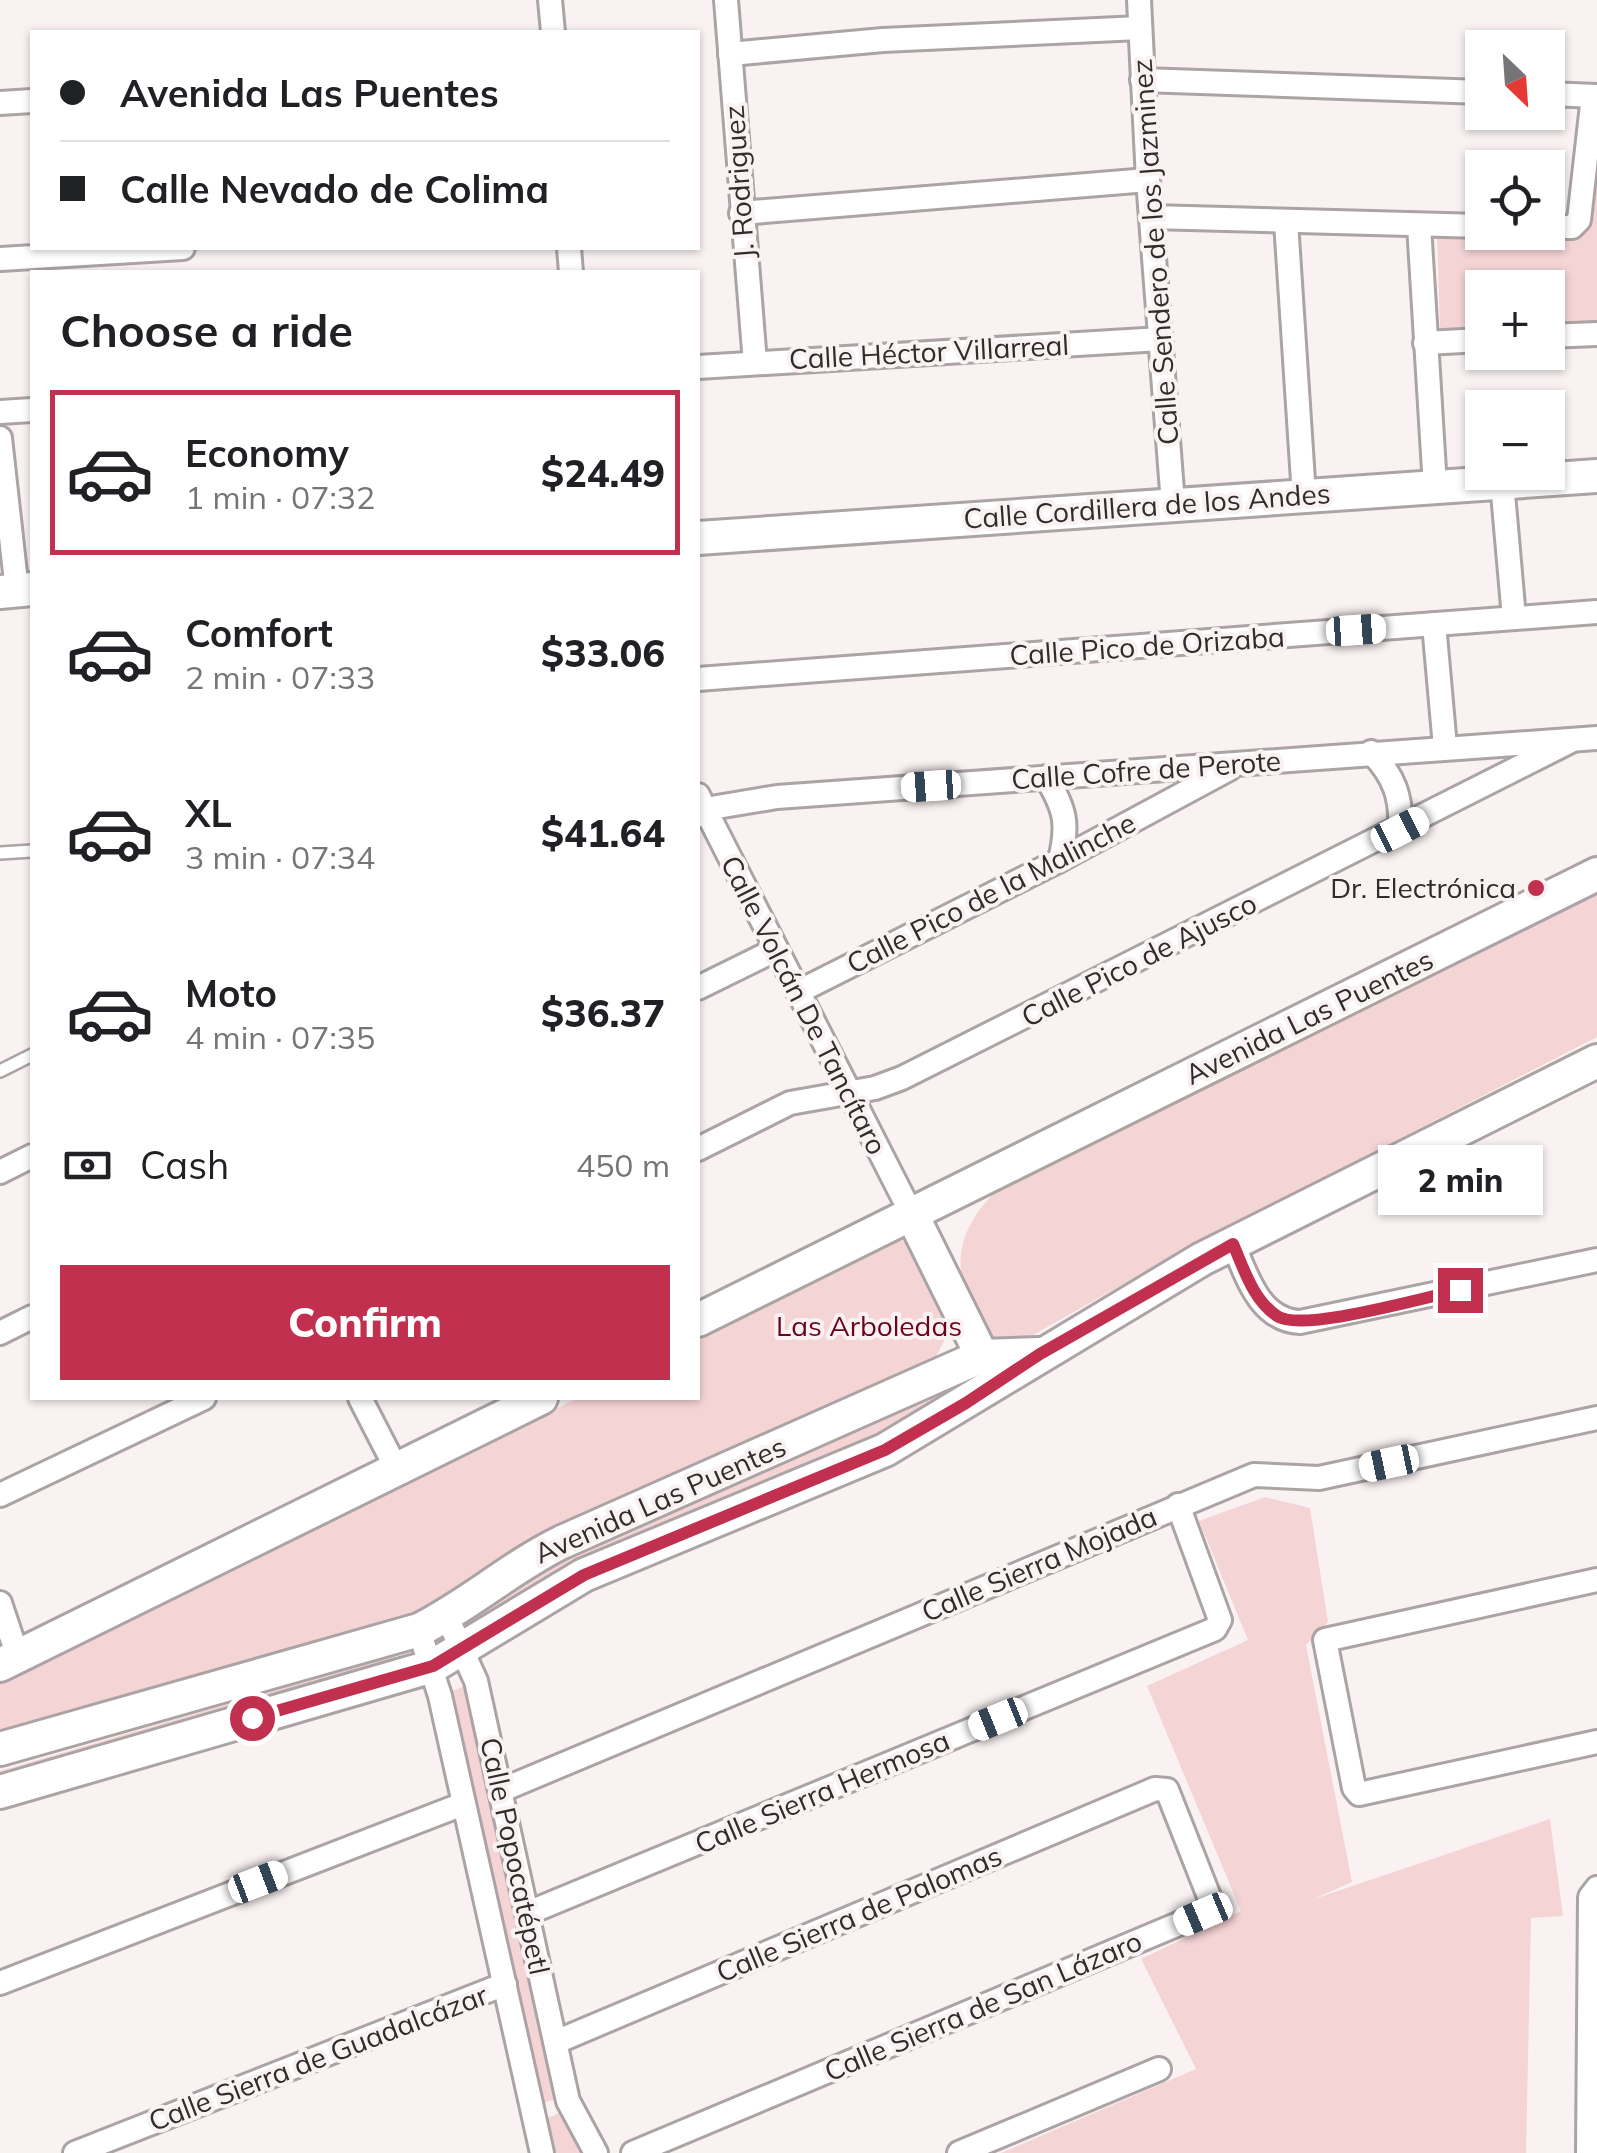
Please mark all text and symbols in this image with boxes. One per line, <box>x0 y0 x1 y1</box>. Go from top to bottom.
north arrow <box>1465 30 1565 130</box>
map controls <box>1465 30 1565 490</box>
street label: Calle Sendero de los Jazminez <box>1124 58 1185 446</box>
text: Avenida Las Puentes <box>120 69 499 117</box>
street label: J. Rodriguez <box>716 104 761 260</box>
button: locate <box>1465 150 1565 250</box>
text: Calle Nevado de Colima <box>120 165 549 213</box>
button: + <box>1465 270 1565 370</box>
text: Choose a ride <box>60 302 353 358</box>
street label: Calle Héctor Villarreal <box>788 327 1070 376</box>
button: − <box>1465 390 1565 490</box>
icon: car <box>65 428 155 518</box>
text: Economy <box>185 429 349 477</box>
text: $24.49 <box>541 449 665 497</box>
street label: Calle Cordillera de los Andes <box>962 475 1332 536</box>
text: 1 min · 07:32 <box>185 477 375 517</box>
icon: car <box>65 608 155 698</box>
text: Comfort <box>185 609 333 657</box>
car <box>1325 613 1387 647</box>
street label: Calle Pico de Orizaba <box>1008 618 1286 673</box>
text: $33.06 <box>541 629 665 677</box>
text: 2 min · 07:33 <box>185 657 375 697</box>
street label: Calle Cofre de Perote <box>1010 743 1282 796</box>
car <box>900 769 962 803</box>
icon: car <box>65 788 155 878</box>
text: XL <box>185 789 232 837</box>
car <box>1366 803 1434 857</box>
street label: Calle Pico de la Malinche <box>841 804 1141 981</box>
text: $41.64 <box>541 809 665 857</box>
text: 3 min · 07:34 <box>185 837 375 877</box>
street label: Calle Volcán De Tancítaro <box>714 849 895 1160</box>
place label: Dr. Electrónica <box>1330 870 1516 905</box>
marker: Dr. Electrónica <box>1525 877 1547 899</box>
street label: Calle Pico de Ajusco <box>1015 885 1262 1034</box>
street label: Avenida Las Puentes <box>1179 941 1439 1092</box>
icon: car <box>65 968 155 1058</box>
text: Moto <box>185 969 277 1017</box>
text: $36.37 <box>541 989 665 1037</box>
text: 4 min · 07:35 <box>185 1017 375 1057</box>
icon: cash <box>60 1138 115 1193</box>
text: Cash <box>140 1141 229 1189</box>
text: 450 m <box>576 1145 670 1185</box>
callout: 2 min <box>1378 1145 1542 1215</box>
text: 2 min <box>1418 1160 1503 1200</box>
button: Confirm <box>60 1265 670 1380</box>
route end <box>1438 1268 1483 1313</box>
park label: Las Arboledas <box>776 1308 962 1343</box>
street label: Avenida Las Puentes <box>529 1428 791 1571</box>
car <box>1357 1442 1421 1484</box>
street label: Calle Sierra Mojada <box>916 1498 1162 1629</box>
car <box>965 1694 1031 1744</box>
route start <box>230 1696 275 1741</box>
street label: Calle Sierra Hermosa <box>689 1722 954 1861</box>
street label: Calle Popocatépetl <box>473 1734 558 1978</box>
street label: Calle Sierra de Palomas <box>711 1838 1007 1990</box>
car <box>225 1857 291 1907</box>
car <box>1170 1888 1236 1940</box>
street label: Calle Sierra de San Lázaro <box>819 1923 1147 2088</box>
street label: Calle Sierra de Guadalcázar <box>143 1976 493 2138</box>

